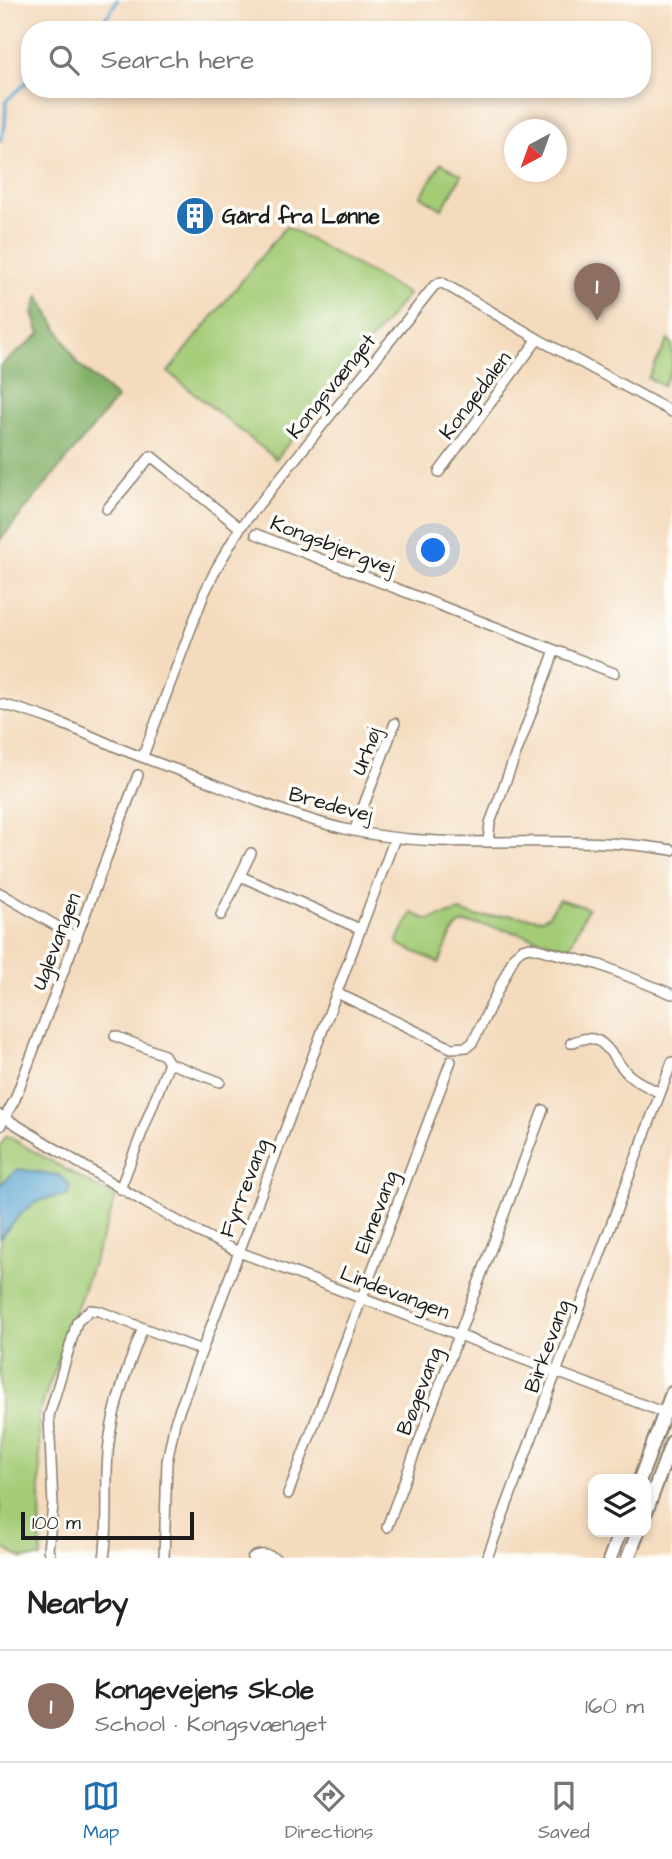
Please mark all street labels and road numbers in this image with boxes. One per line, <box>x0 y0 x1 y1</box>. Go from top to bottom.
street label: Kongsvænget <box>280 327 385 446</box>
street label: Kongedalen <box>433 345 520 447</box>
street label: Kongsbjergvej <box>265 508 400 585</box>
street label: Urhøj <box>344 723 389 779</box>
street label: Bredevej <box>286 779 376 830</box>
street label: Uglevangen <box>25 888 90 995</box>
street label: Fyrrevang <box>212 1135 278 1242</box>
street label: Elmevang <box>347 1167 407 1258</box>
street label: Lindevangen <box>335 1258 454 1328</box>
street label: Birkevang <box>517 1296 580 1397</box>
street label: Bøgevang <box>389 1343 451 1440</box>

